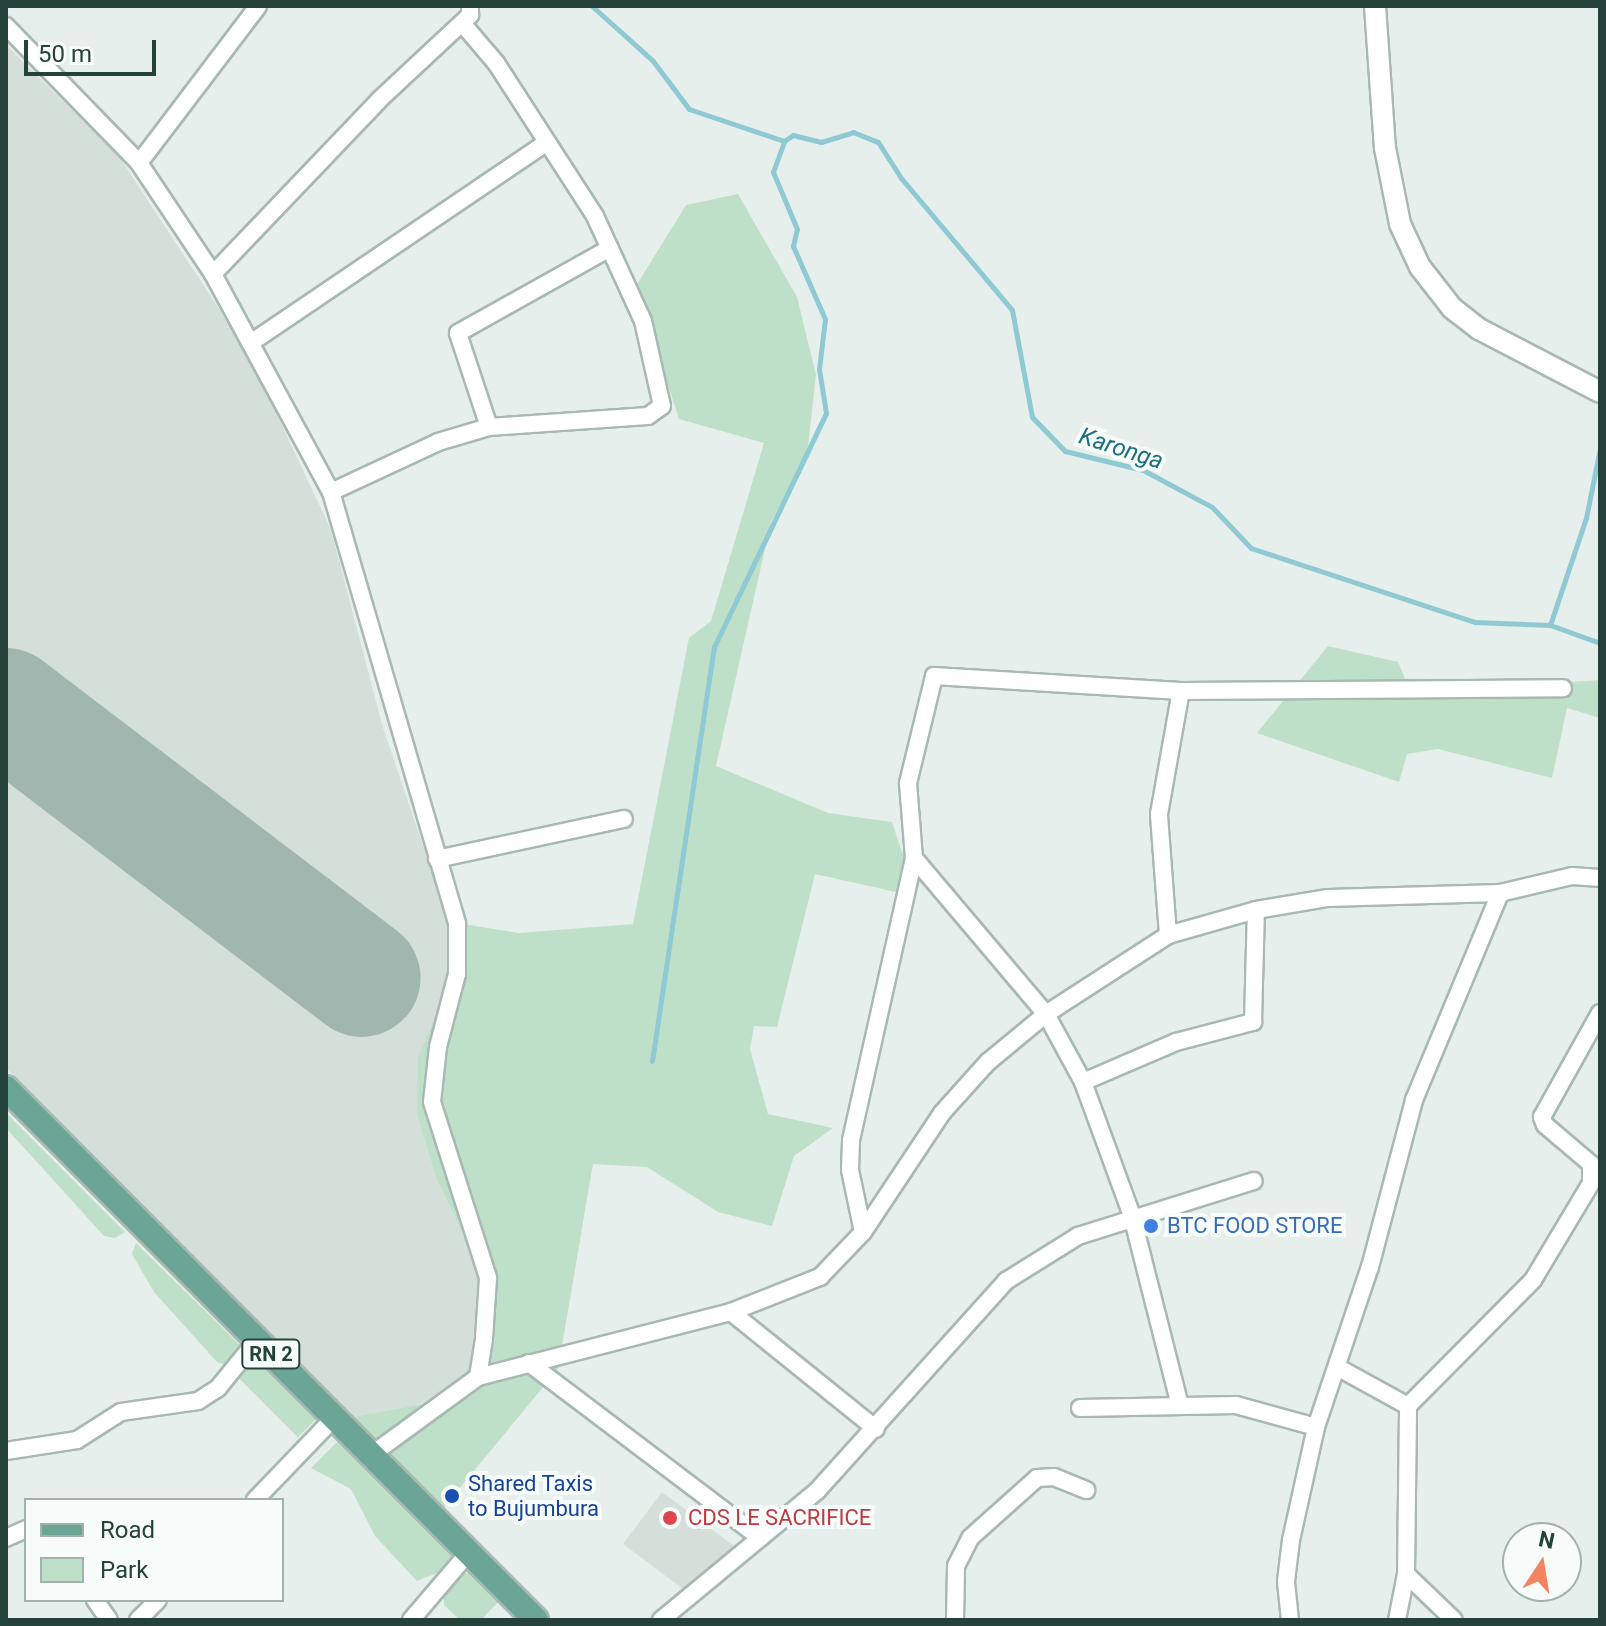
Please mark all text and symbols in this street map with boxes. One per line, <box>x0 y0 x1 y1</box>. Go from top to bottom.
scale bar <box>28 24 160 74</box>
text: 50 m <box>38 40 92 68</box>
water label: Karonga <box>1075 422 1167 476</box>
place label: BTC FOOD STORE <box>1167 1213 1342 1239</box>
marker: BTC FOOD STORE <box>1142 1217 1160 1235</box>
road number: RN 2 <box>241 1338 301 1370</box>
place label: Shared Taxis to Bujumbura <box>468 1470 599 1522</box>
marker: Shared Taxis to Bujumbura <box>443 1487 461 1505</box>
legend <box>24 1498 284 1602</box>
place label: CDS LE SACRIFICE <box>688 1505 871 1531</box>
marker: CDS LE SACRIFICE <box>659 1507 681 1529</box>
text: Road <box>100 1516 155 1544</box>
north arrow <box>1502 1522 1582 1602</box>
text: N <box>1536 1526 1557 1554</box>
text: Park <box>100 1556 148 1584</box>

